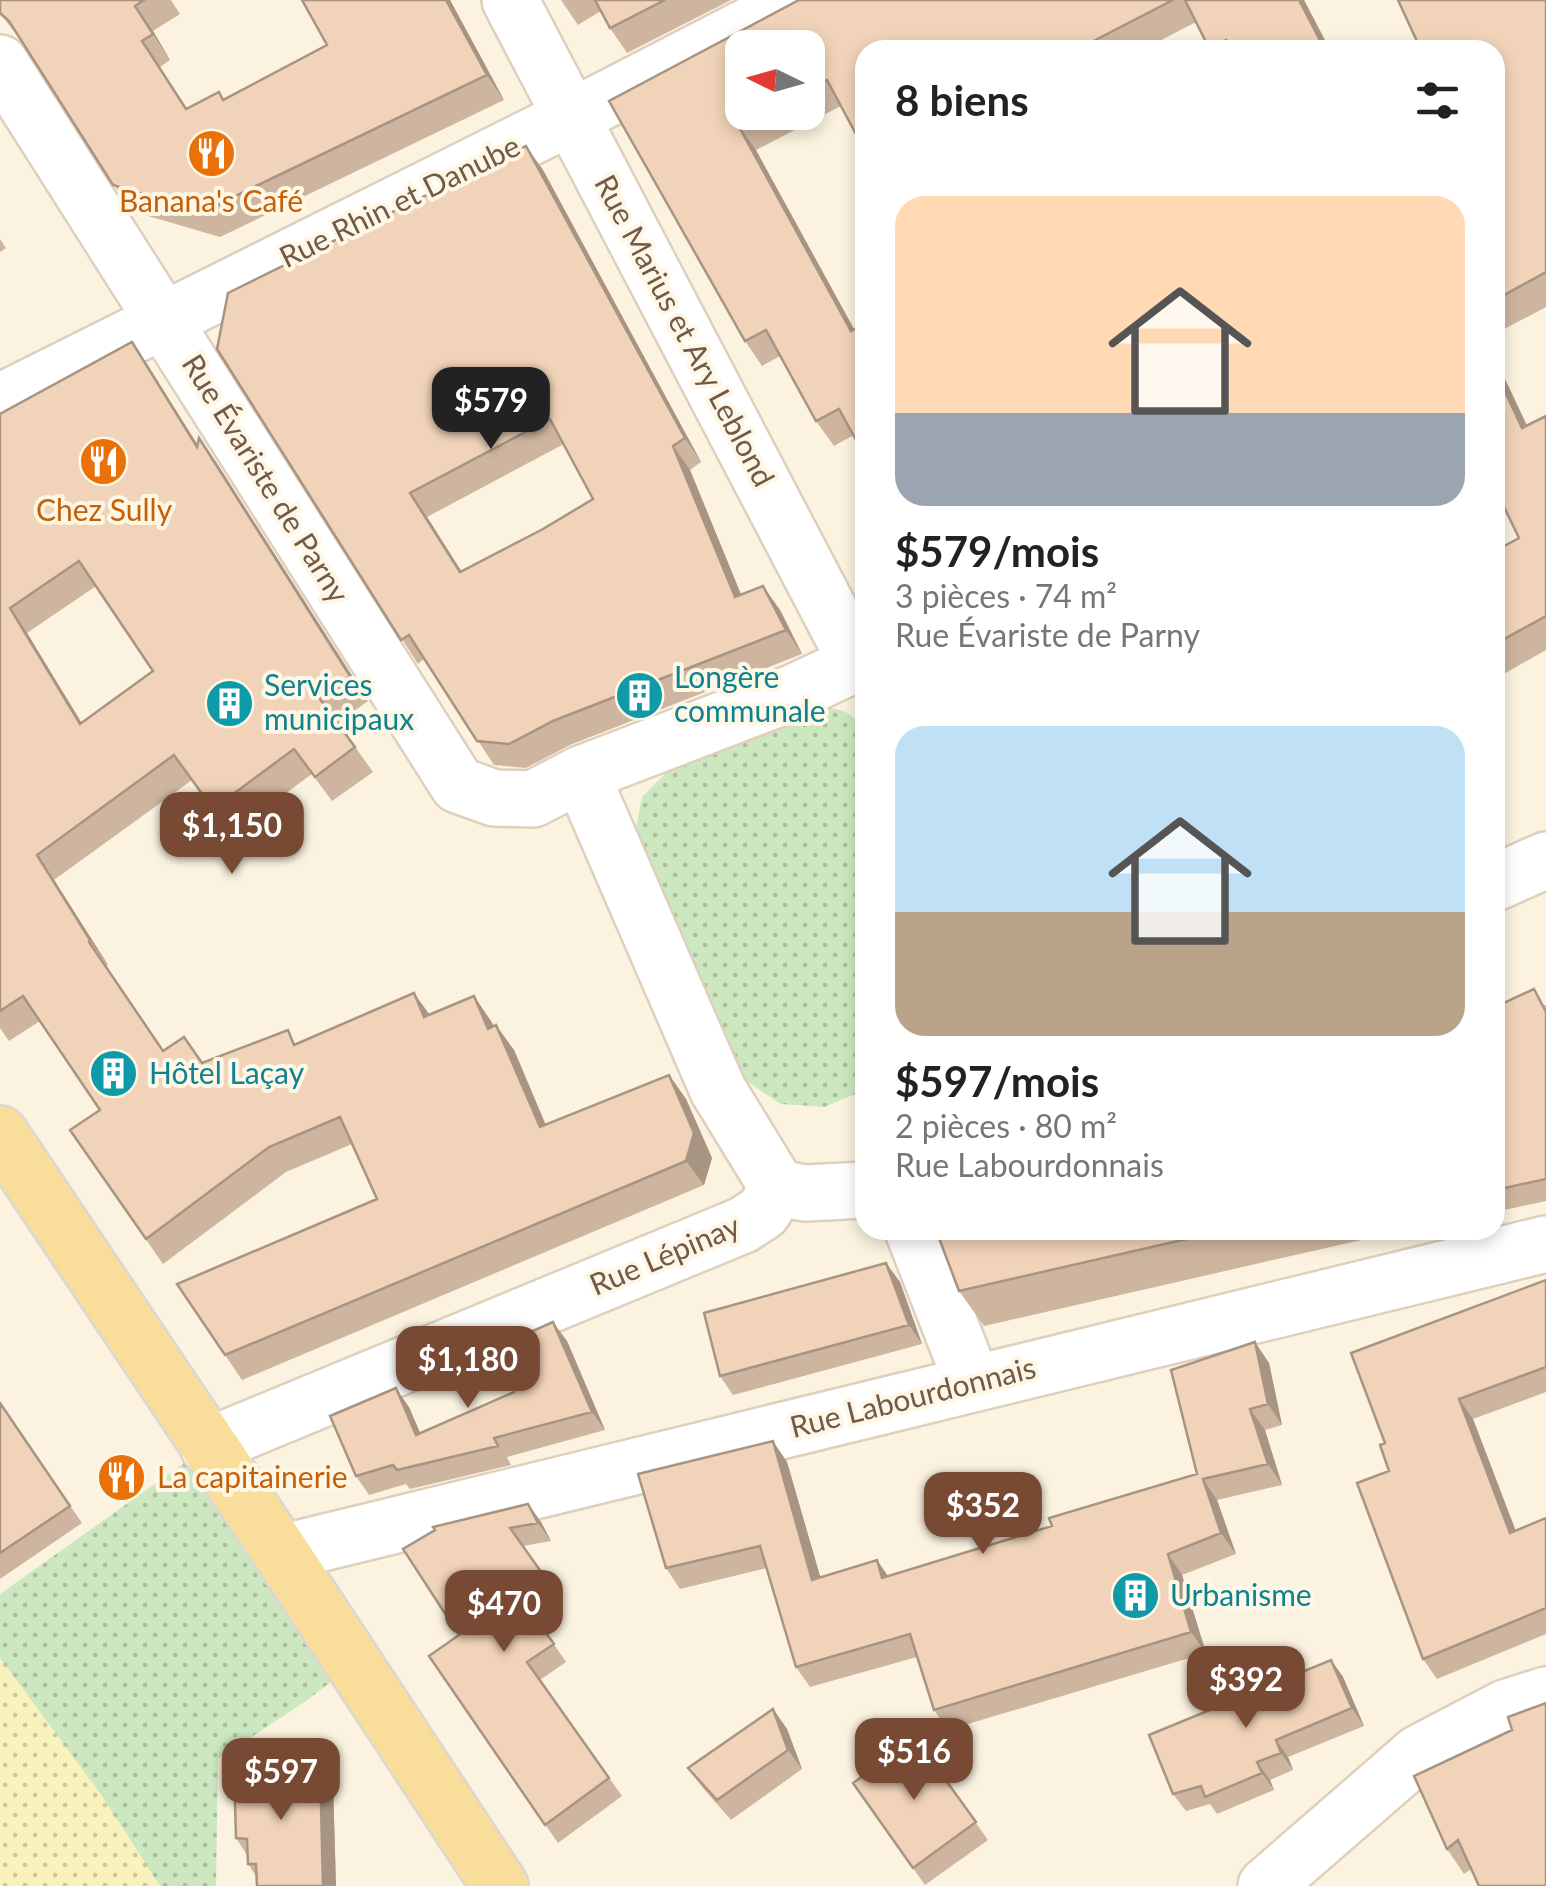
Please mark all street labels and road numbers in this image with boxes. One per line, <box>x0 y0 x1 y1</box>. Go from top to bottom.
street label: Rue Rhin et Danube <box>273 126 525 274</box>
street label: Rue Marius et Ary Leblond <box>588 168 783 492</box>
street label: Rue Évariste de Parny <box>176 347 358 609</box>
street label: Rue Lépinay <box>584 1206 745 1302</box>
street label: Rue Labourdonnais <box>786 1348 1039 1444</box>

